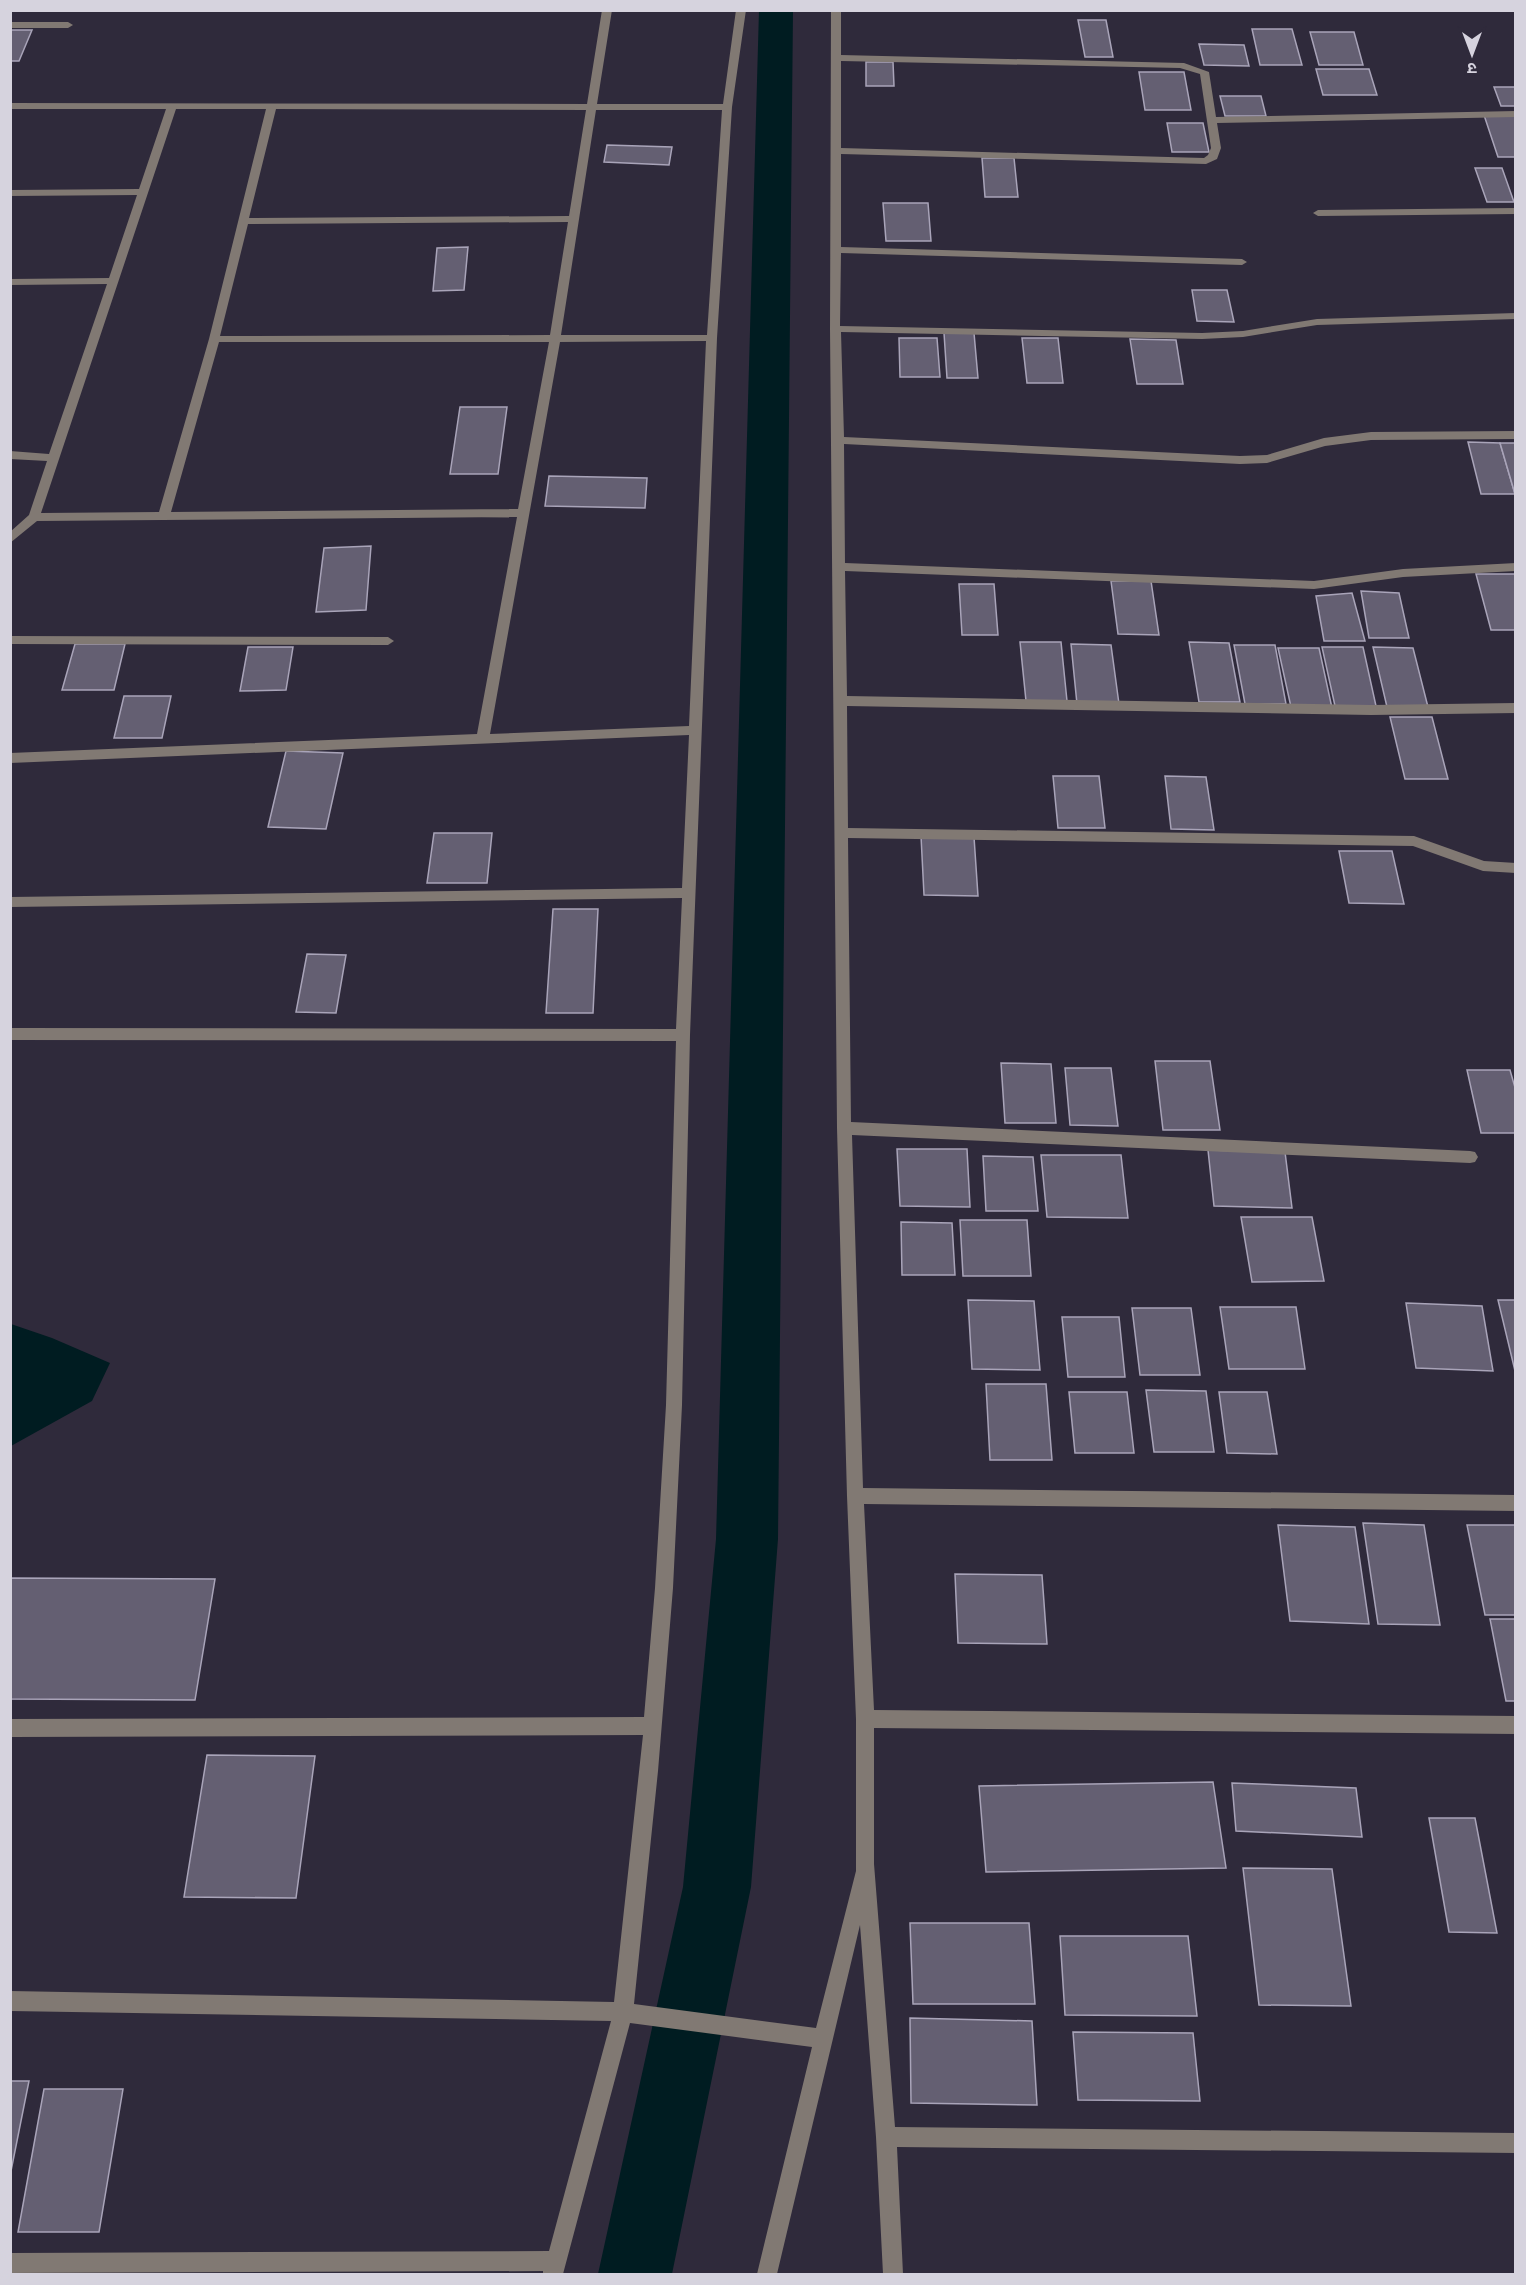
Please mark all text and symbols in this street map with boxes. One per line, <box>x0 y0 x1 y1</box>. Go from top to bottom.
north arrow <box>1442 24 1502 84</box>
text: उ <box>1467 59 1477 79</box>

